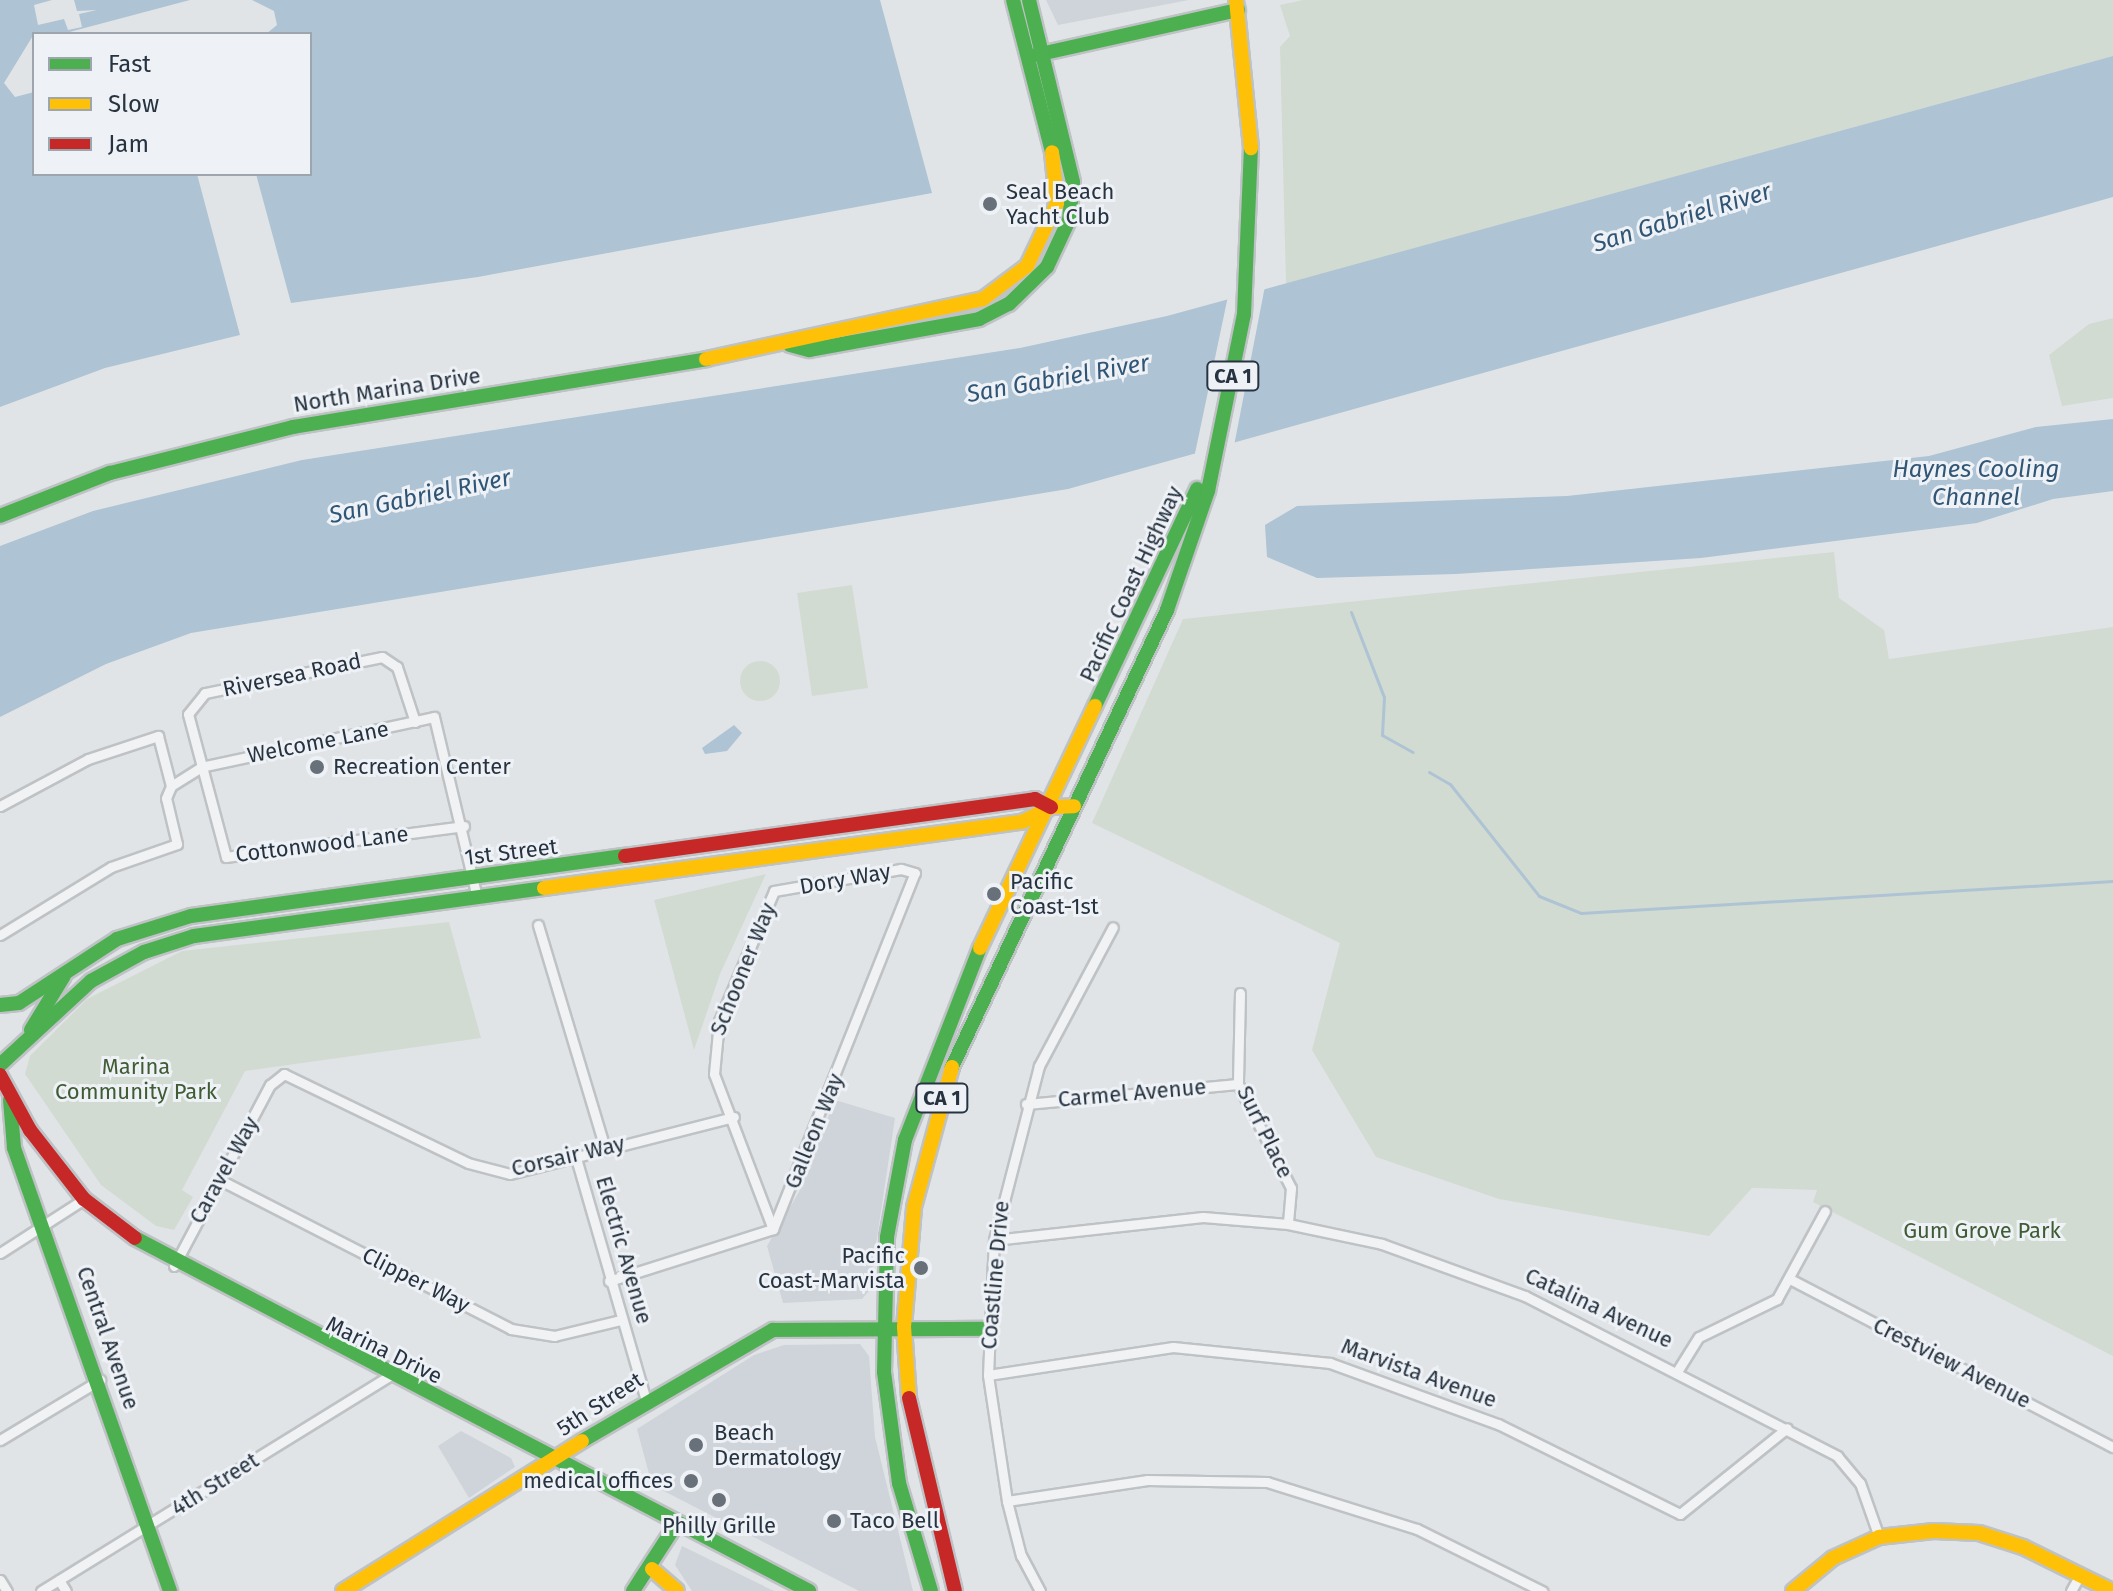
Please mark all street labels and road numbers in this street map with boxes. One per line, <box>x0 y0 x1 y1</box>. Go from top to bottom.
road number: CA 1 <box>1205 360 1261 392</box>
street label: North Marina Drive <box>292 362 482 418</box>
street label: Pacific Coast Highway <box>1074 482 1188 686</box>
street label: Riversea Road <box>220 647 364 703</box>
street label: Welcome Lane <box>245 715 391 769</box>
street label: Cottonwood Lane <box>234 820 410 868</box>
street label: 1st Street <box>463 833 559 871</box>
street label: Dory Way <box>797 858 893 900</box>
street label: Schooner Way <box>704 899 782 1039</box>
street label: Galleon Way <box>779 1070 849 1192</box>
street label: Carmel Avenue <box>1057 1073 1207 1113</box>
road number: CA 1 <box>914 1082 970 1114</box>
street label: Surf Place <box>1231 1082 1299 1182</box>
street label: Caravel Way <box>184 1112 264 1228</box>
street label: Corsair Way <box>509 1130 627 1182</box>
street label: Electric Avenue <box>590 1173 658 1327</box>
street label: Coastline Drive <box>975 1200 1015 1350</box>
street label: Clipper Way <box>358 1242 474 1318</box>
street label: Catalina Avenue <box>1521 1262 1677 1354</box>
street label: Central Avenue <box>71 1263 145 1413</box>
street label: Marina Drive <box>322 1311 446 1389</box>
street label: Crestview Avenue <box>1869 1312 2035 1414</box>
street label: Marvista Avenue <box>1338 1333 1500 1413</box>
street label: 5th Street <box>552 1366 648 1442</box>
street label: 4th Street <box>166 1447 264 1521</box>

